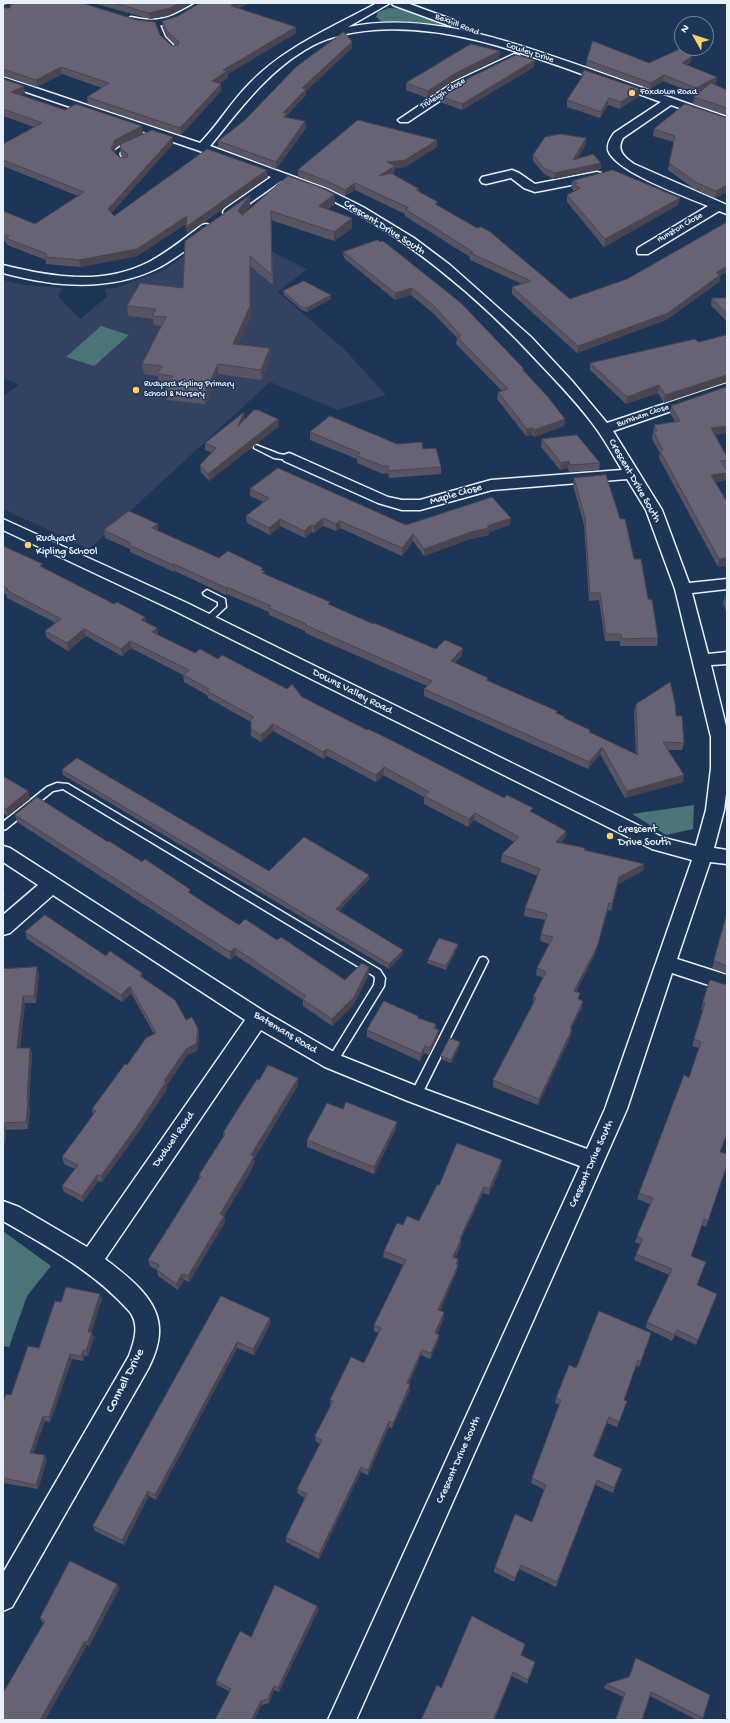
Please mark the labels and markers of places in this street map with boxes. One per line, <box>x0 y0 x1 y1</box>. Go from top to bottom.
marker: Foxdown Road <box>627 88 637 98</box>
place label: Foxdown Road <box>640 88 697 98</box>
place label: Rudyard Kipling Primary School & Nursery <box>144 380 234 401</box>
marker: Rudyard Kipling Primary School & Nursery <box>131 385 141 395</box>
place label: Rudyard Kipling School <box>36 532 97 558</box>
marker: Rudyard Kipling School <box>23 540 33 550</box>
place label: Crescent Drive South <box>618 823 671 849</box>
marker: Crescent Drive South <box>605 831 615 841</box>

